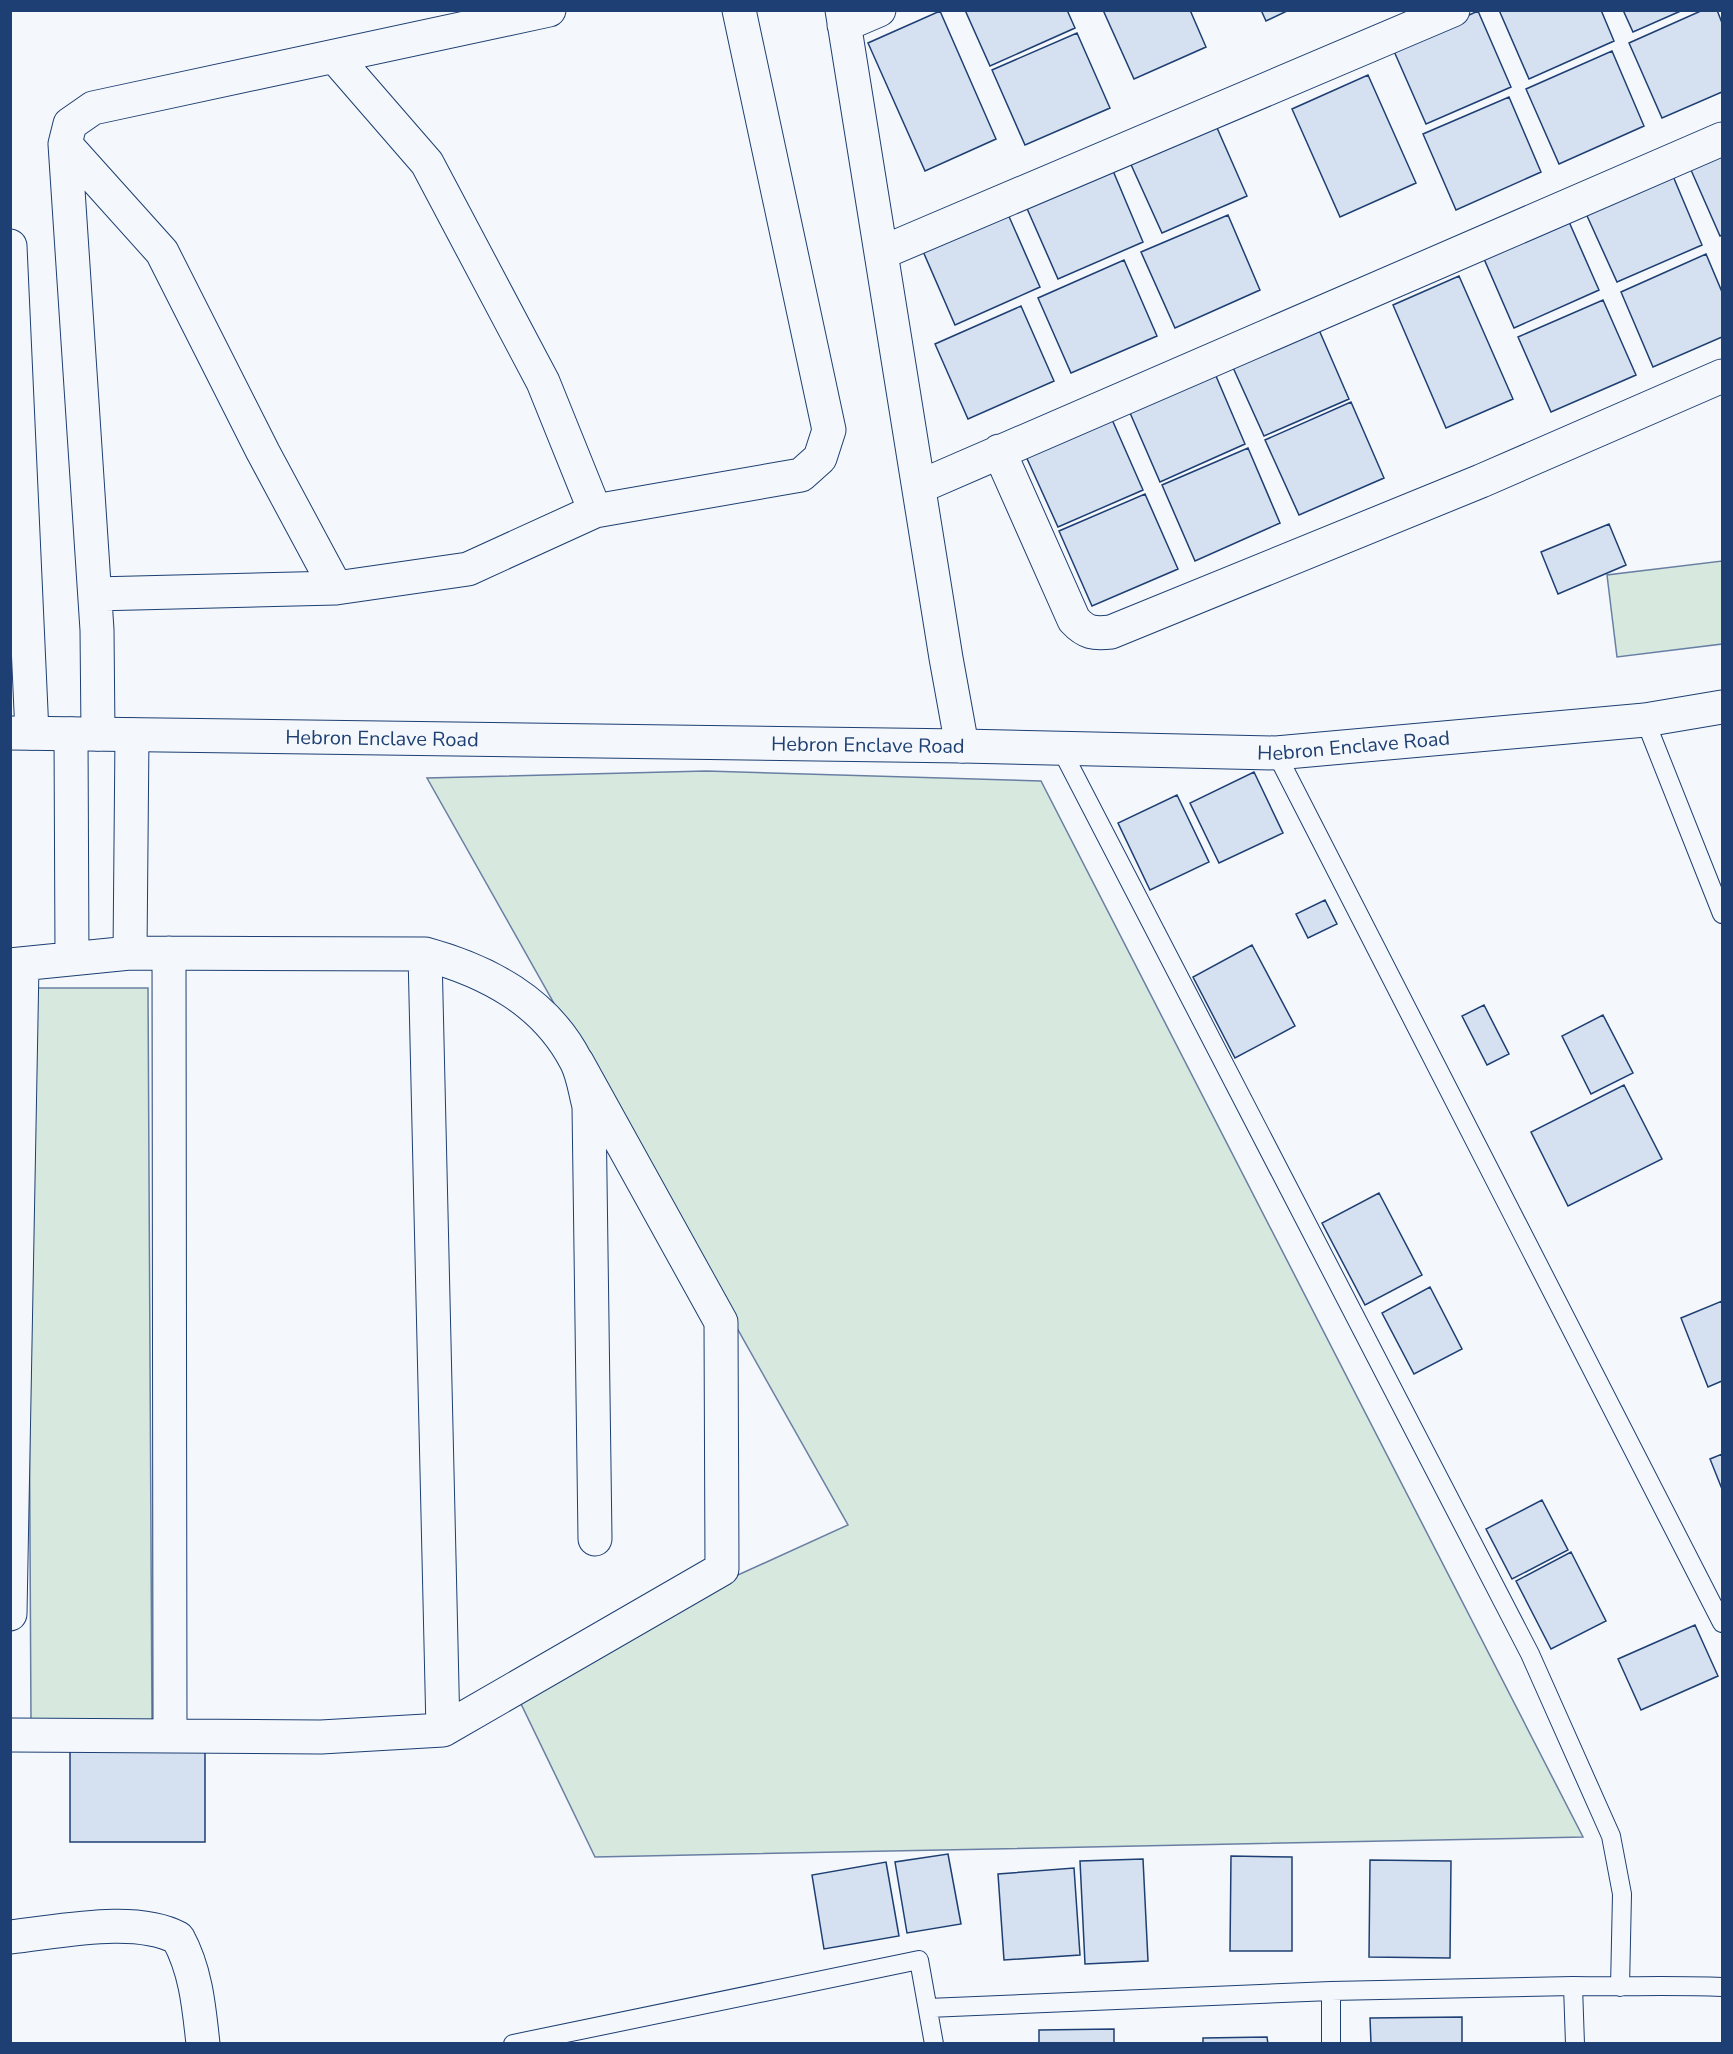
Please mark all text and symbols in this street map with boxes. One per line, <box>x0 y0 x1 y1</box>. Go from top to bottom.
street label: Hebron Enclave Road <box>285 723 479 753</box>
street label: Hebron Enclave Road <box>1257 724 1451 767</box>
street label: Hebron Enclave Road <box>771 730 965 760</box>

